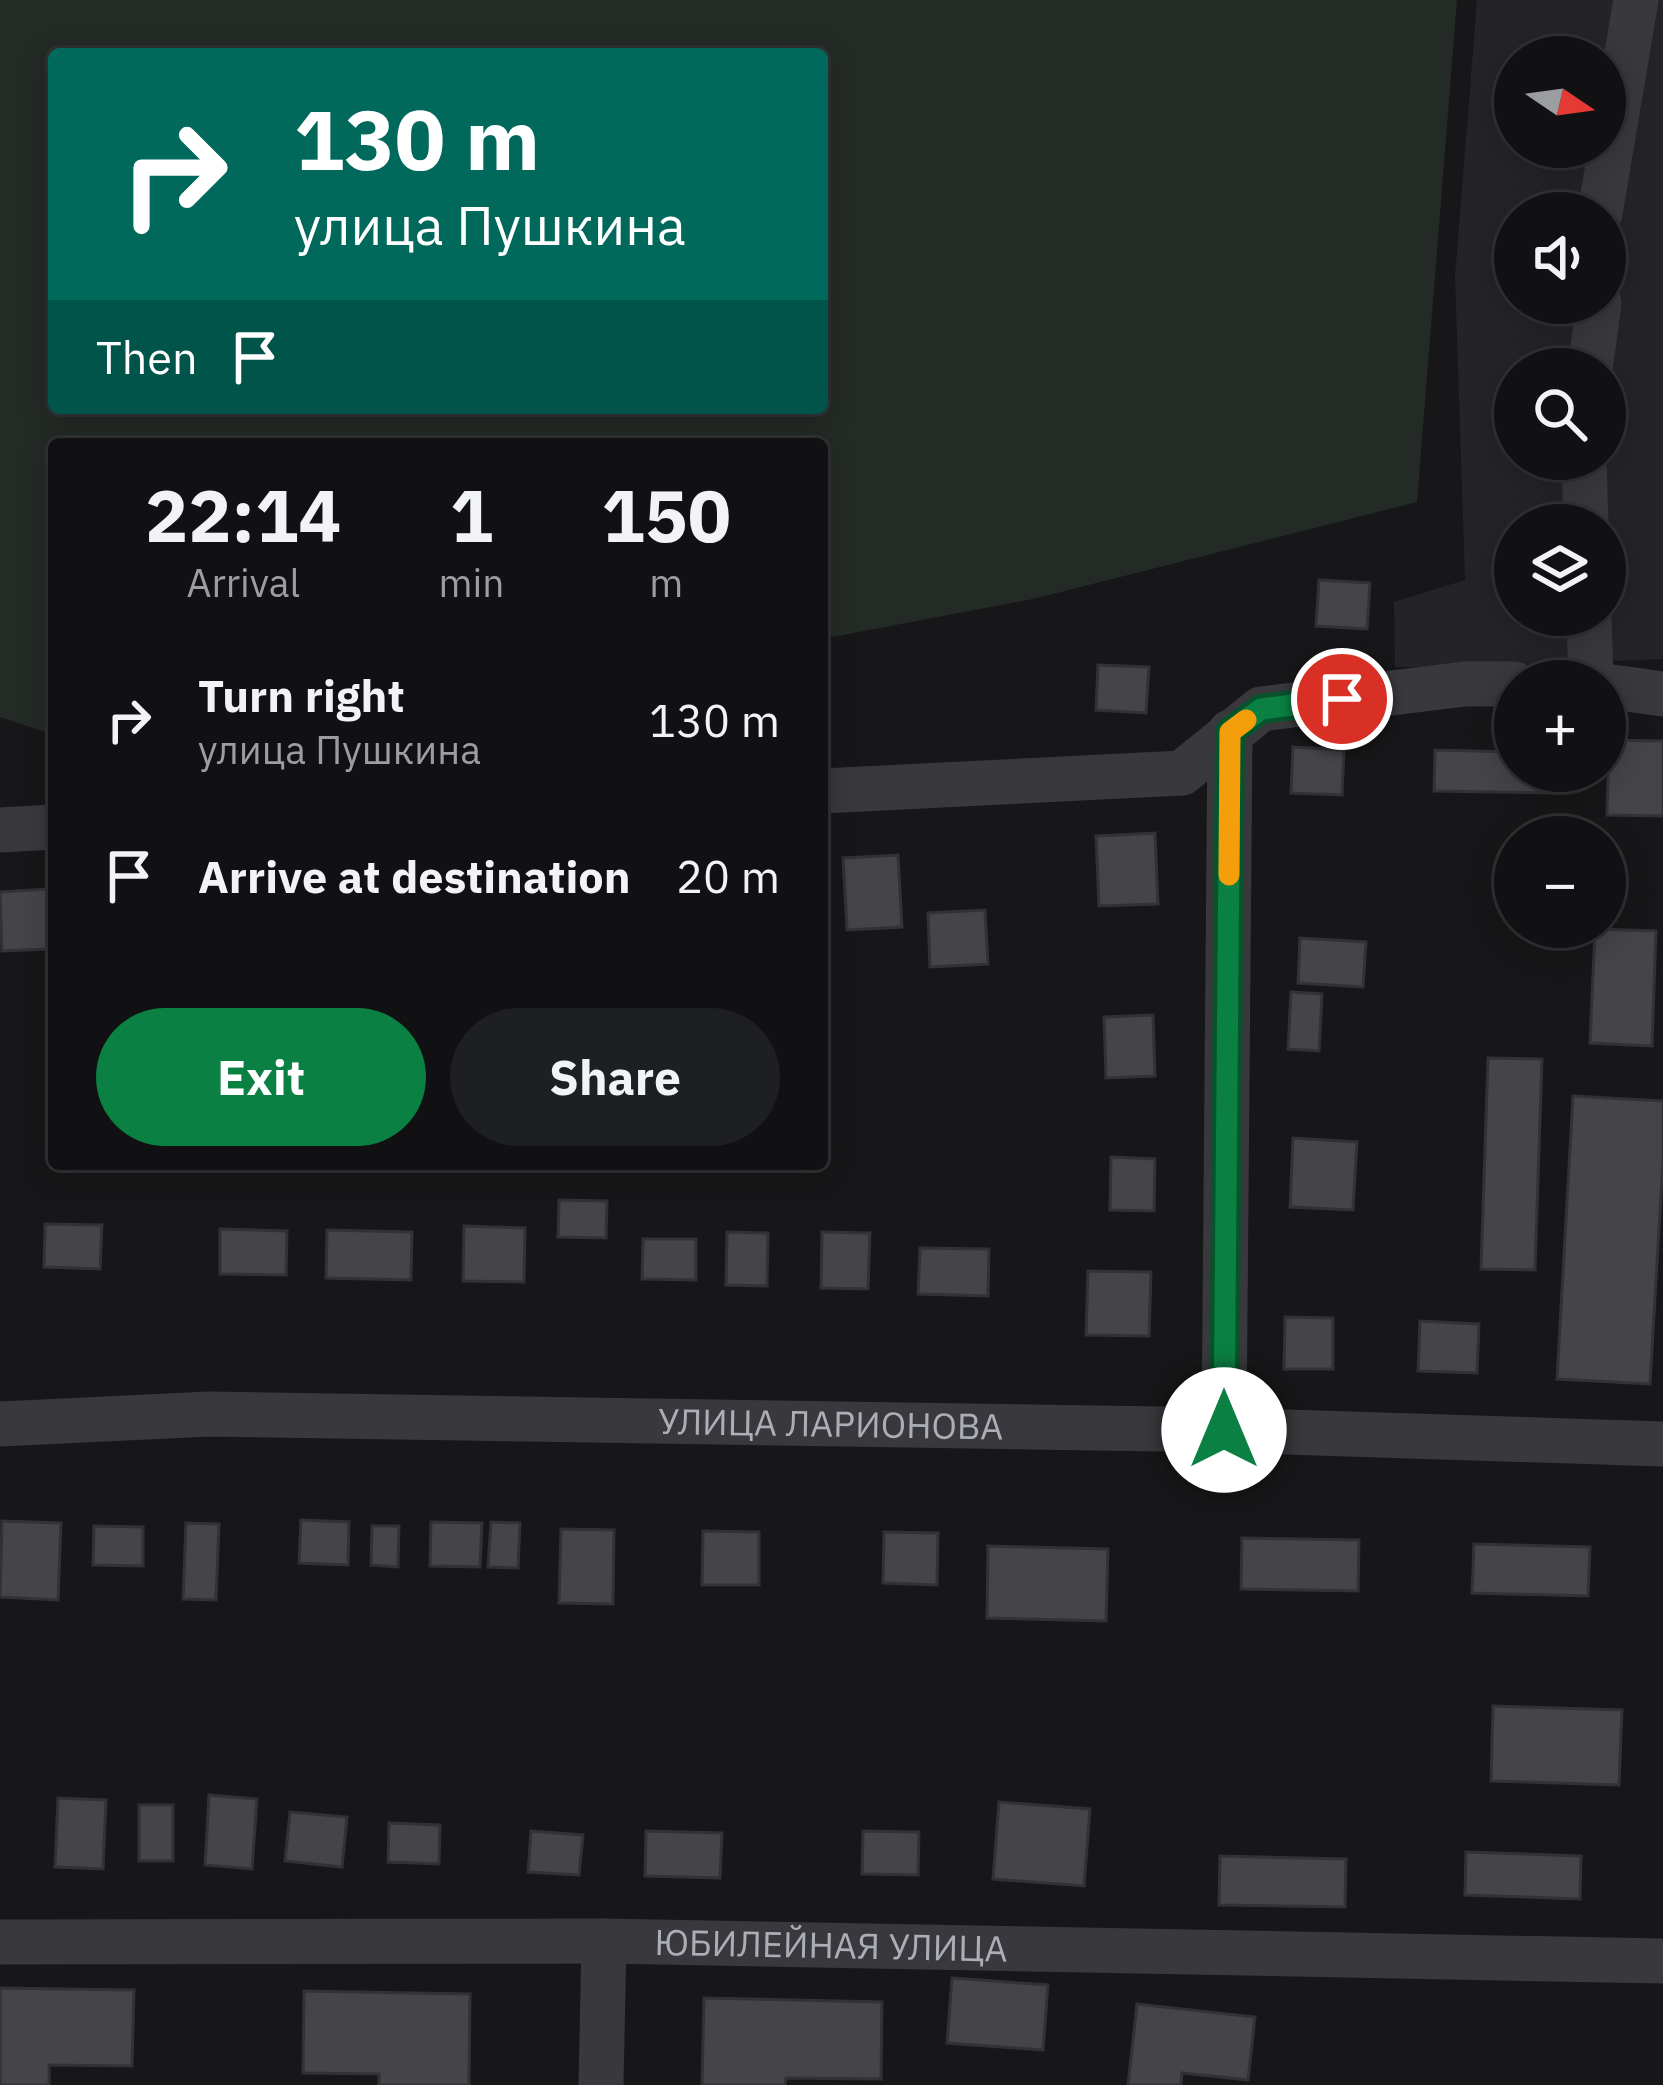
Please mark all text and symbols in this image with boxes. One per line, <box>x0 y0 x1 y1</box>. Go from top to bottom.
north arrow <box>1494 36 1626 168</box>
map controls <box>1494 36 1626 948</box>
text: 130 m <box>294 84 540 193</box>
icon: right <box>96 96 252 252</box>
text: улица Пушкина <box>294 190 686 260</box>
button: sound <box>1494 192 1626 324</box>
icon: arrive <box>222 324 288 390</box>
text: Then <box>96 328 198 386</box>
button: search <box>1494 348 1626 480</box>
text: 22:14 <box>145 468 342 562</box>
text: 1 <box>450 468 493 562</box>
text: 150 <box>601 468 731 562</box>
button: layers <box>1494 504 1626 636</box>
text: Arrival <box>186 557 300 608</box>
text: min <box>439 557 504 608</box>
text: m <box>649 557 683 608</box>
pin <box>1291 648 1393 750</box>
button: + <box>1494 660 1626 792</box>
text: Turn right <box>198 666 405 724</box>
icon: arrive <box>1309 666 1375 732</box>
icon: right <box>96 687 162 753</box>
text: 130 m <box>649 691 780 749</box>
text: улица Пушкина <box>198 724 481 775</box>
button: − <box>1494 816 1626 948</box>
icon: arrive <box>96 843 162 909</box>
text: Arrive at destination <box>198 847 631 905</box>
text: 20 m <box>676 847 780 905</box>
button: Exit <box>96 1008 426 1146</box>
button: Share <box>450 1008 780 1146</box>
position arrow <box>1161 1367 1287 1493</box>
street label: УЛИЦА ЛАРИОНОВА <box>658 1397 1004 1450</box>
street label: ЮБИЛЕЙНАЯ УЛИЦА <box>654 1918 1008 1972</box>

